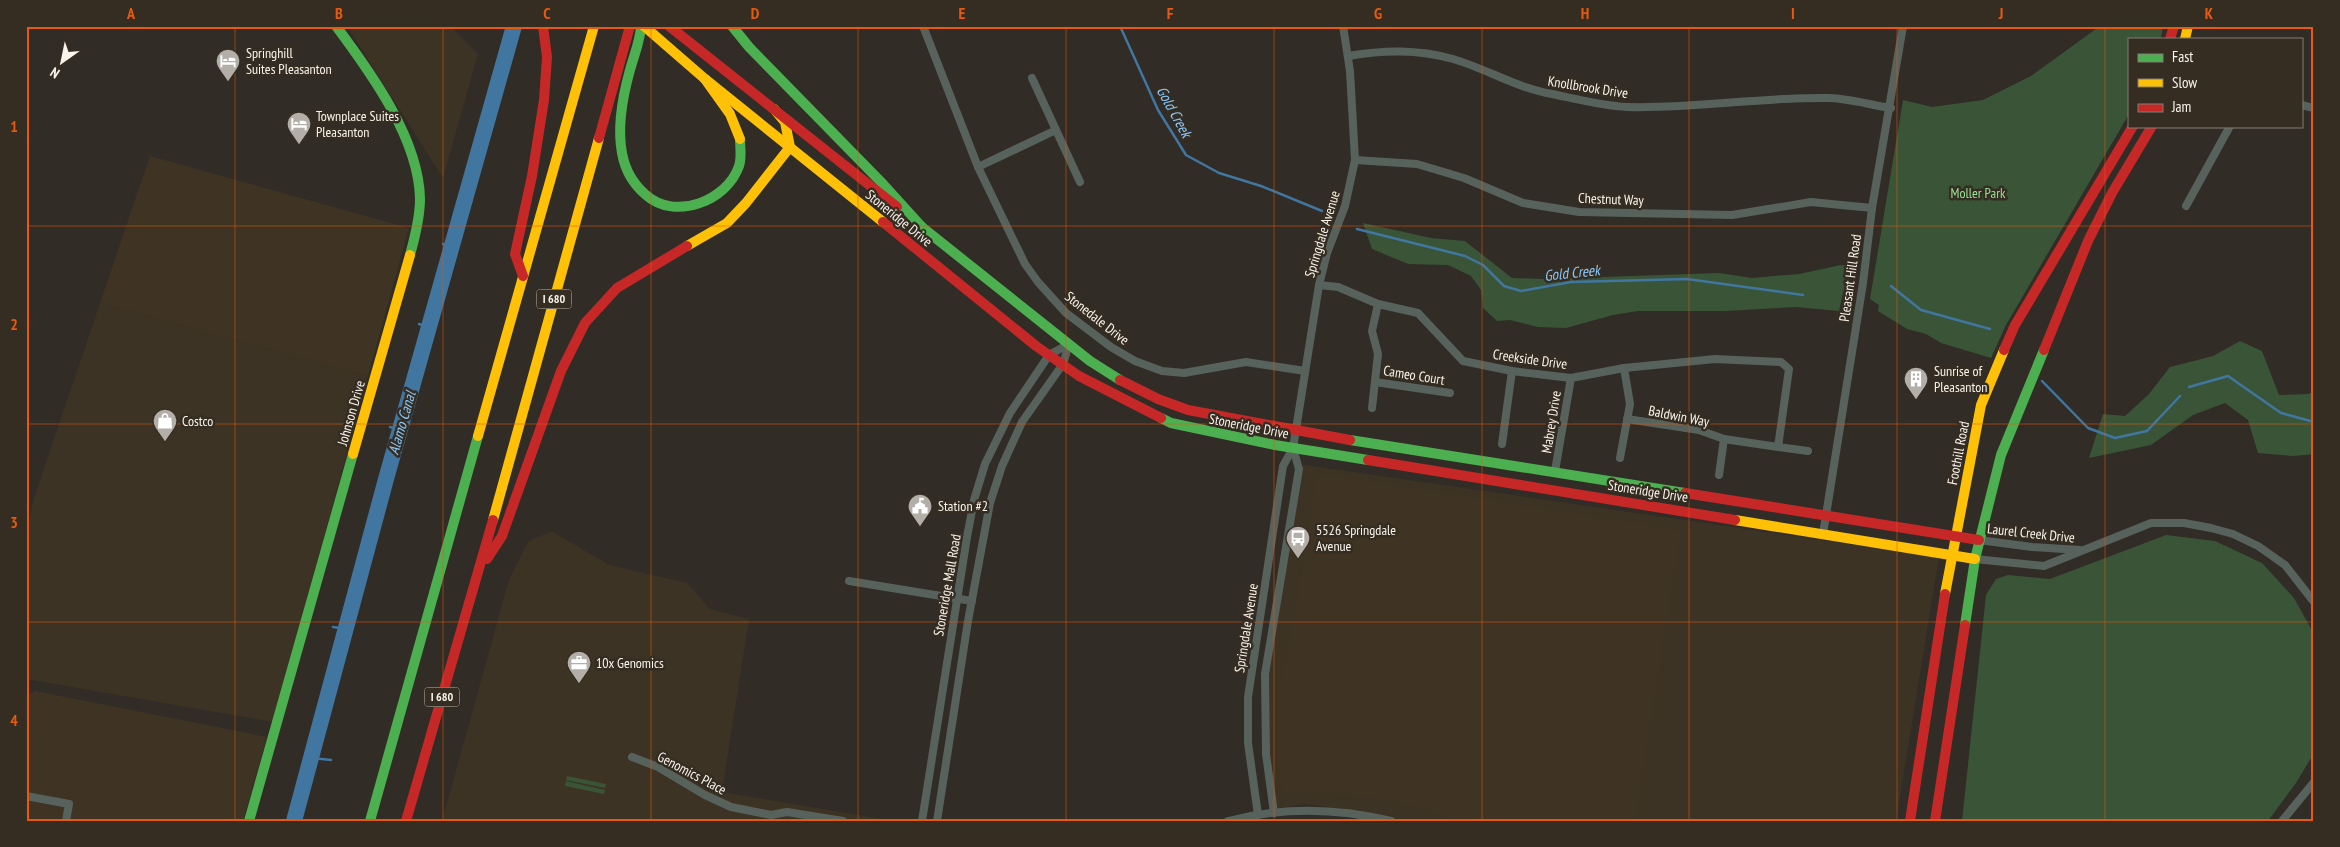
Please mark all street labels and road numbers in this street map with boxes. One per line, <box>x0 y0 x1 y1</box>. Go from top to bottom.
street label: Knollbrook Drive <box>1547 72 1630 102</box>
street label: Stoneridge Drive <box>862 186 936 251</box>
street label: Springdale Avenue <box>1300 188 1344 280</box>
street label: Chestnut Way <box>1578 189 1645 209</box>
street label: Pleasant Hill Road <box>1835 233 1865 323</box>
street label: Stonedale Drive <box>1061 287 1133 349</box>
road number: I 680 <box>536 290 572 308</box>
street label: Creekside Drive <box>1492 345 1569 373</box>
street label: Cameo Court <box>1382 361 1446 389</box>
street label: Johnson Drive <box>333 378 369 449</box>
street label: Mabrey Drive <box>1537 389 1565 455</box>
street label: Baldwin Way <box>1647 401 1712 431</box>
street label: Stoneridge Drive <box>1208 409 1291 443</box>
street label: Foothill Road <box>1943 420 1973 486</box>
street label: Stoneridge Drive <box>1607 476 1690 506</box>
street label: Laurel Creek Drive <box>1986 519 2076 547</box>
street label: Stoneridge Mall Road <box>929 533 965 637</box>
street label: Springdale Avenue <box>1230 582 1262 674</box>
road number: I 680 <box>424 688 460 706</box>
street label: Genomics Place <box>654 747 730 799</box>

